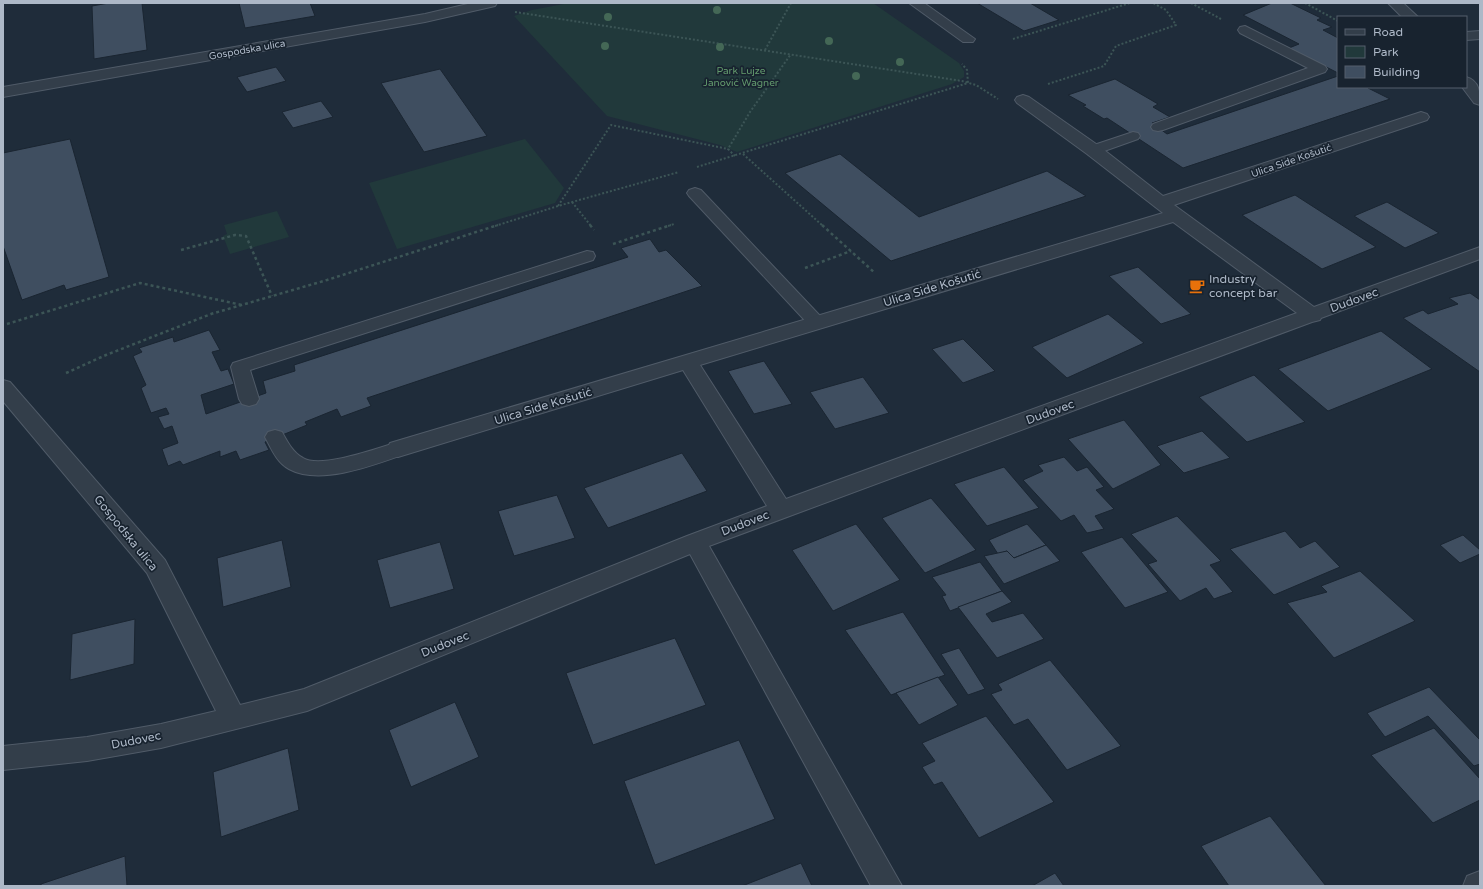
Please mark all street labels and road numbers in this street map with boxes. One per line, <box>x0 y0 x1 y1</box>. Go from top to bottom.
street label: Gospodska ulica <box>208 37 286 63</box>
street label: Ulica Side Košutić <box>1249 142 1333 180</box>
street label: Ulica Side Košutić <box>882 266 982 310</box>
street label: Dudovec <box>1328 285 1380 315</box>
street label: Ulica Side Košutić <box>493 384 593 428</box>
street label: Dudovec <box>1024 397 1076 427</box>
street label: Gospodska ulica <box>91 492 161 574</box>
street label: Dudovec <box>719 507 771 539</box>
street label: Dudovec <box>419 628 471 660</box>
street label: Dudovec <box>110 728 162 752</box>

